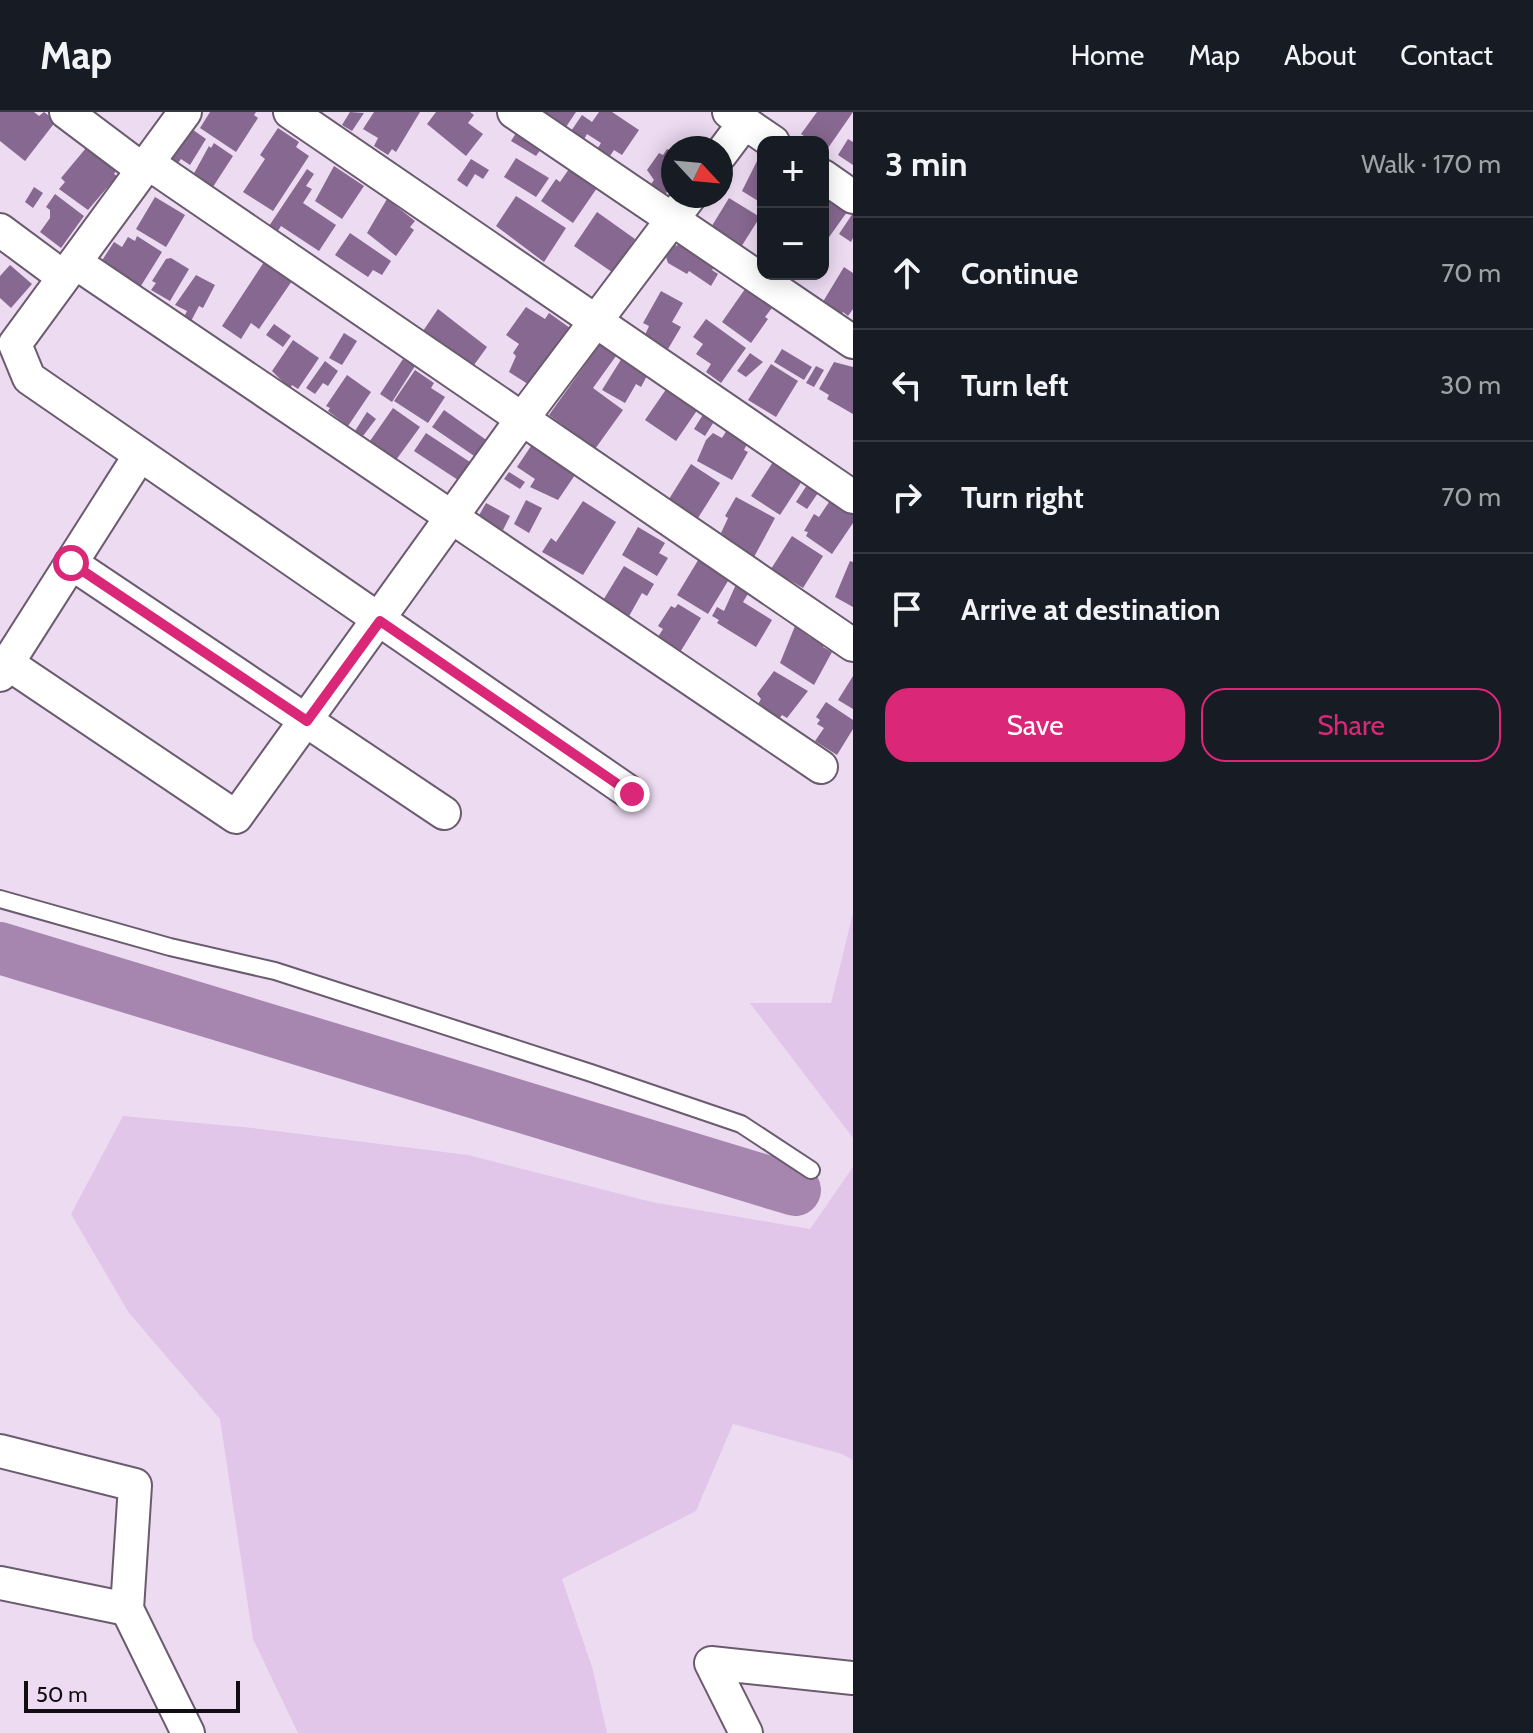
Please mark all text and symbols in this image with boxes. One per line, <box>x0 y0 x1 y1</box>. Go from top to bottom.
text: Map <box>40 32 112 79</box>
text: Home <box>1071 38 1144 72</box>
text: Map <box>1188 38 1240 72</box>
text: About <box>1284 38 1356 72</box>
text: Contact <box>1400 38 1493 72</box>
north arrow <box>661 136 733 208</box>
map controls <box>757 136 829 280</box>
button: + <box>757 136 829 208</box>
text: 3 min <box>885 143 967 185</box>
text: Walk · 170 m <box>1361 148 1501 180</box>
button: − <box>757 208 829 280</box>
icon: ahead <box>885 251 929 295</box>
text: Continue <box>961 255 1078 292</box>
text: 70 m <box>1441 257 1501 289</box>
icon: left <box>885 363 929 407</box>
text: Turn left <box>961 367 1069 404</box>
text: 30 m <box>1440 369 1501 401</box>
icon: right <box>885 475 929 519</box>
text: Turn right <box>961 479 1084 516</box>
text: 70 m <box>1441 481 1501 513</box>
route start <box>53 545 89 581</box>
icon: arrive <box>885 587 929 631</box>
text: Arrive at destination <box>961 591 1221 628</box>
button: Save <box>885 688 1185 762</box>
button: Share <box>1201 688 1501 762</box>
route end <box>614 776 650 812</box>
scale bar <box>24 1677 240 1713</box>
text: 50 m <box>36 1681 88 1708</box>

